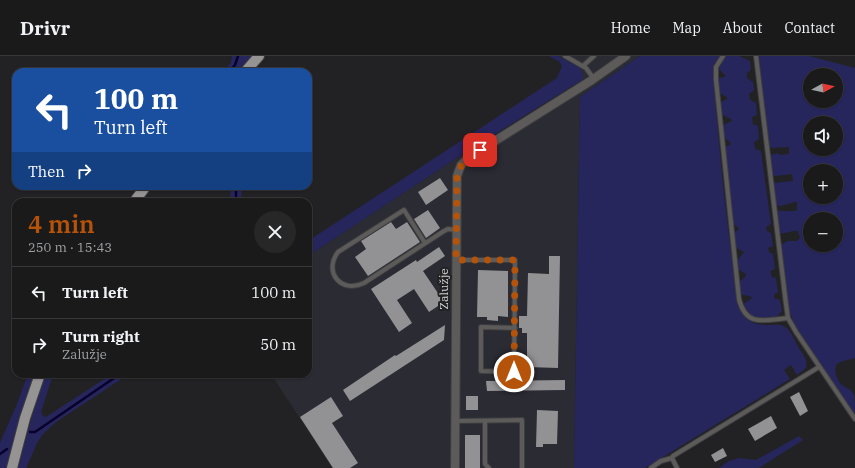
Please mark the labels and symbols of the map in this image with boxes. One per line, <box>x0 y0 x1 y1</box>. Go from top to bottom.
north arrow <box>803 68 843 108</box>
pin <box>463 133 497 167</box>
street label: Zalužje <box>436 268 451 310</box>
position arrow <box>493 351 535 393</box>

